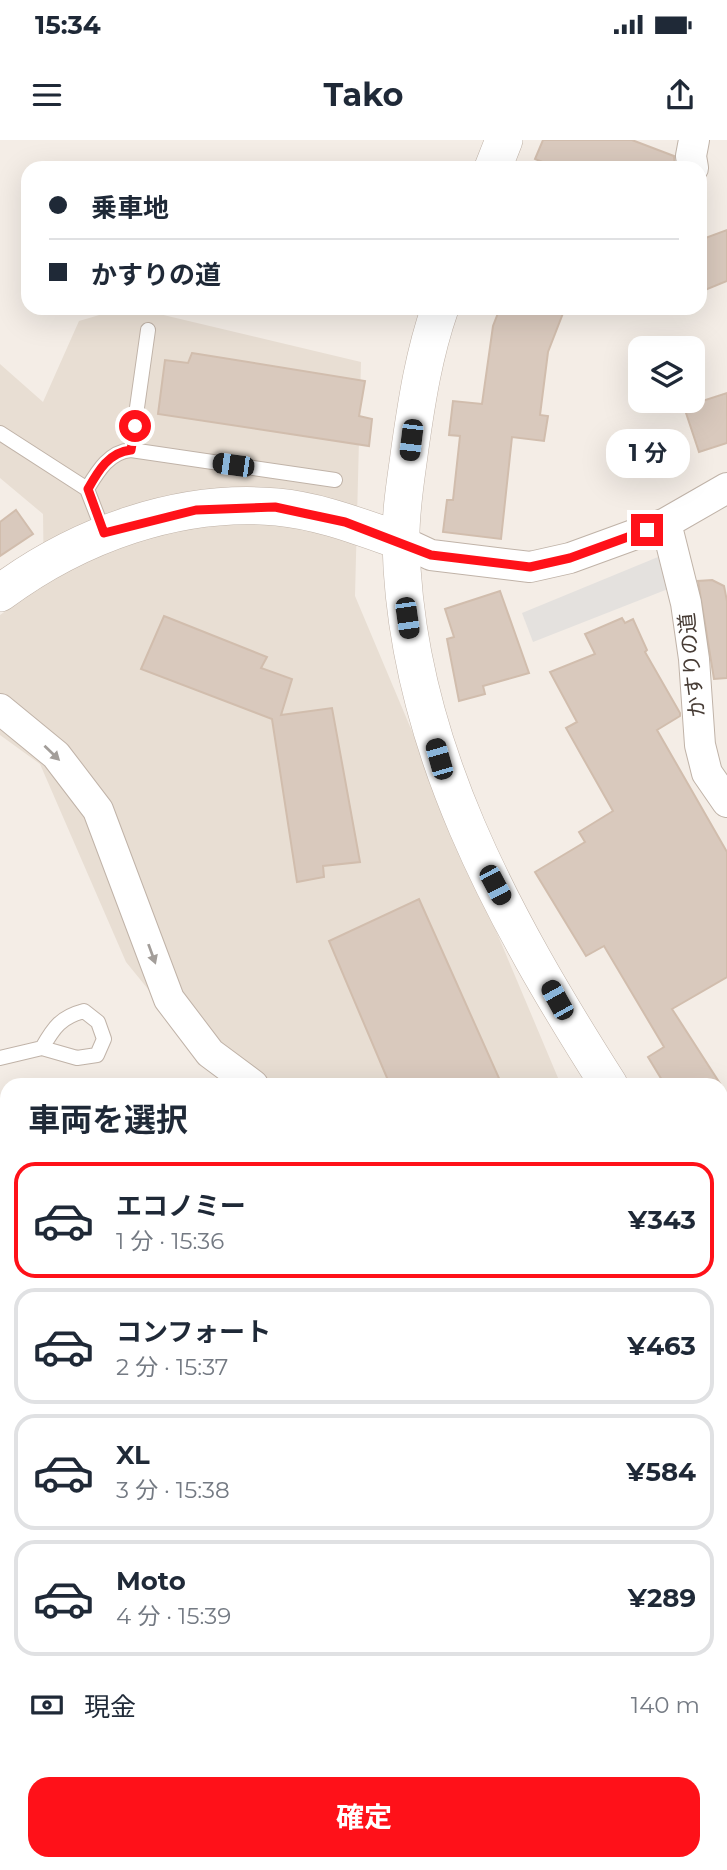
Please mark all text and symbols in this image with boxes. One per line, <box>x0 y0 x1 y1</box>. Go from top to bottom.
text: 15:34 <box>35 9 101 41</box>
text: Tako <box>324 75 403 114</box>
icon: menu <box>28 76 66 114</box>
icon: share <box>661 76 699 114</box>
text: 乗車地 <box>91 192 169 224</box>
text: かすりの道 <box>91 259 221 291</box>
map controls <box>628 336 705 413</box>
button: layers <box>628 336 705 413</box>
route start <box>119 410 151 442</box>
car <box>399 418 424 462</box>
callout: 1 分 <box>605 428 689 478</box>
text: 1 分 <box>629 439 667 467</box>
car <box>211 452 256 478</box>
route end <box>631 514 663 546</box>
car <box>394 596 421 640</box>
street label: かすりの道 <box>674 612 709 719</box>
car <box>424 736 455 782</box>
one-way arrow <box>43 744 60 760</box>
car <box>476 862 515 908</box>
one-way arrow <box>147 944 158 965</box>
car <box>538 977 577 1023</box>
text: 車両を選択 <box>28 1100 188 1139</box>
icon: car <box>32 1189 95 1252</box>
text: エコノミー <box>116 1190 246 1222</box>
text: ¥343 <box>628 1204 696 1236</box>
text: 1 分 · 15:36 <box>116 1227 224 1255</box>
icon: car <box>32 1315 95 1378</box>
text: コンフォート <box>116 1316 271 1348</box>
text: ¥463 <box>627 1330 696 1362</box>
text: 2 分 · 15:37 <box>116 1353 228 1381</box>
text: XL <box>116 1439 150 1471</box>
icon: car <box>32 1441 95 1504</box>
text: ¥584 <box>626 1456 696 1488</box>
text: 3 分 · 15:38 <box>116 1476 230 1504</box>
text: Moto <box>116 1565 186 1597</box>
icon: car <box>32 1567 95 1630</box>
text: ¥289 <box>628 1582 696 1614</box>
text: 4 分 · 15:39 <box>116 1602 231 1630</box>
icon: cash <box>28 1686 66 1724</box>
text: 現金 <box>84 1691 136 1723</box>
text: 140 m <box>631 1691 700 1719</box>
button: 確定 <box>28 1777 700 1857</box>

